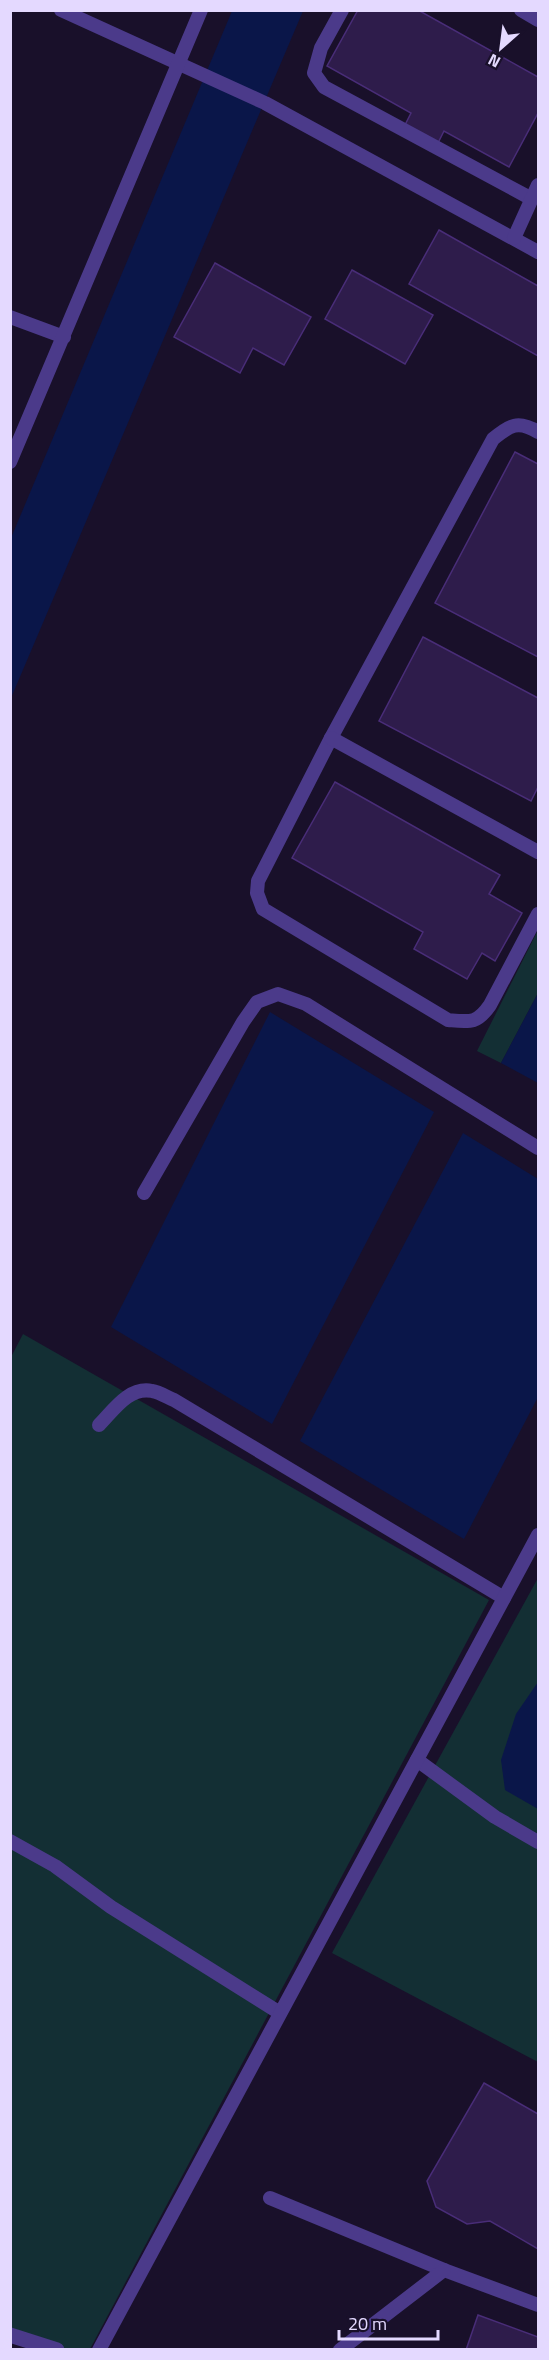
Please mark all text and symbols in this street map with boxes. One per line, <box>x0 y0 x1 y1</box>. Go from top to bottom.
north arrow <box>471 18 531 78</box>
text: N <box>483 48 504 74</box>
scale bar <box>339 2303 438 2341</box>
text: 20 m <box>348 2310 387 2337</box>

